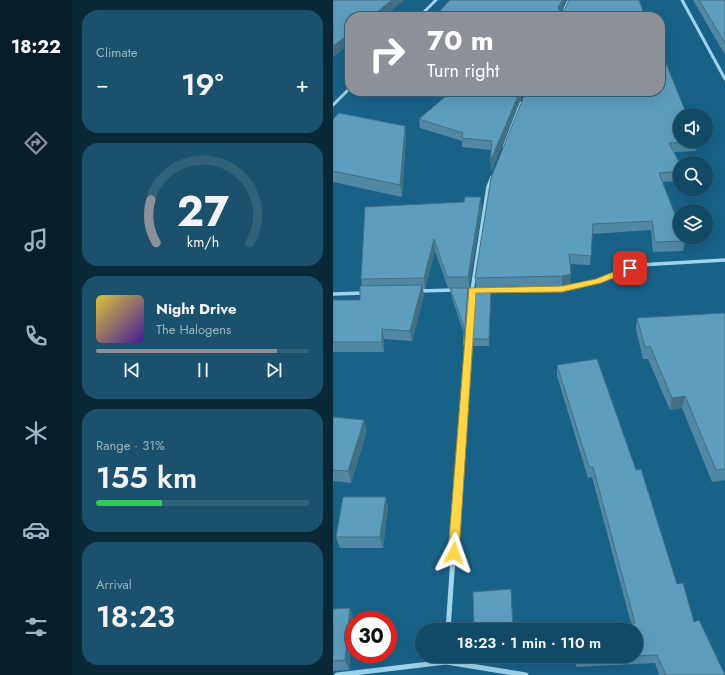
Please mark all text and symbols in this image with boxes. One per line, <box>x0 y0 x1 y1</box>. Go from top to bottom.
text: 70 m <box>427 20 494 61</box>
icon: right <box>361 28 413 80</box>
text: 18:22 <box>11 34 61 60</box>
text: Climate <box>96 43 137 62</box>
text: Turn right <box>427 58 499 84</box>
text: 19° <box>181 63 224 106</box>
text: − <box>96 68 109 100</box>
text: + <box>295 68 309 100</box>
map controls <box>673 108 713 244</box>
button: sound <box>673 108 713 148</box>
icon: directions <box>22 129 50 157</box>
button: search <box>673 156 713 196</box>
text: 27 <box>176 180 229 241</box>
button: layers <box>673 204 713 244</box>
icon: music <box>22 226 50 254</box>
text: km/h <box>186 231 219 251</box>
pin <box>613 251 647 285</box>
icon: arrive <box>619 257 641 279</box>
text: Night Drive <box>156 298 237 320</box>
text: The Halogens <box>156 320 231 339</box>
icon: phone <box>22 322 50 350</box>
icon: previous <box>121 359 143 381</box>
icon: pause <box>192 359 214 381</box>
icon: next <box>263 359 285 381</box>
icon: climate <box>22 419 50 447</box>
text: Range · 31% <box>96 436 165 455</box>
text: 155 km <box>96 456 197 499</box>
icon: car <box>22 516 50 544</box>
position arrow <box>433 532 475 574</box>
text: Arrival <box>96 575 132 594</box>
text: 18:23 <box>96 595 175 638</box>
speed limit sign: 30 <box>345 611 397 663</box>
icon: filters <box>22 613 50 641</box>
text: 18:23 · 1 min · 110 m <box>457 632 601 654</box>

